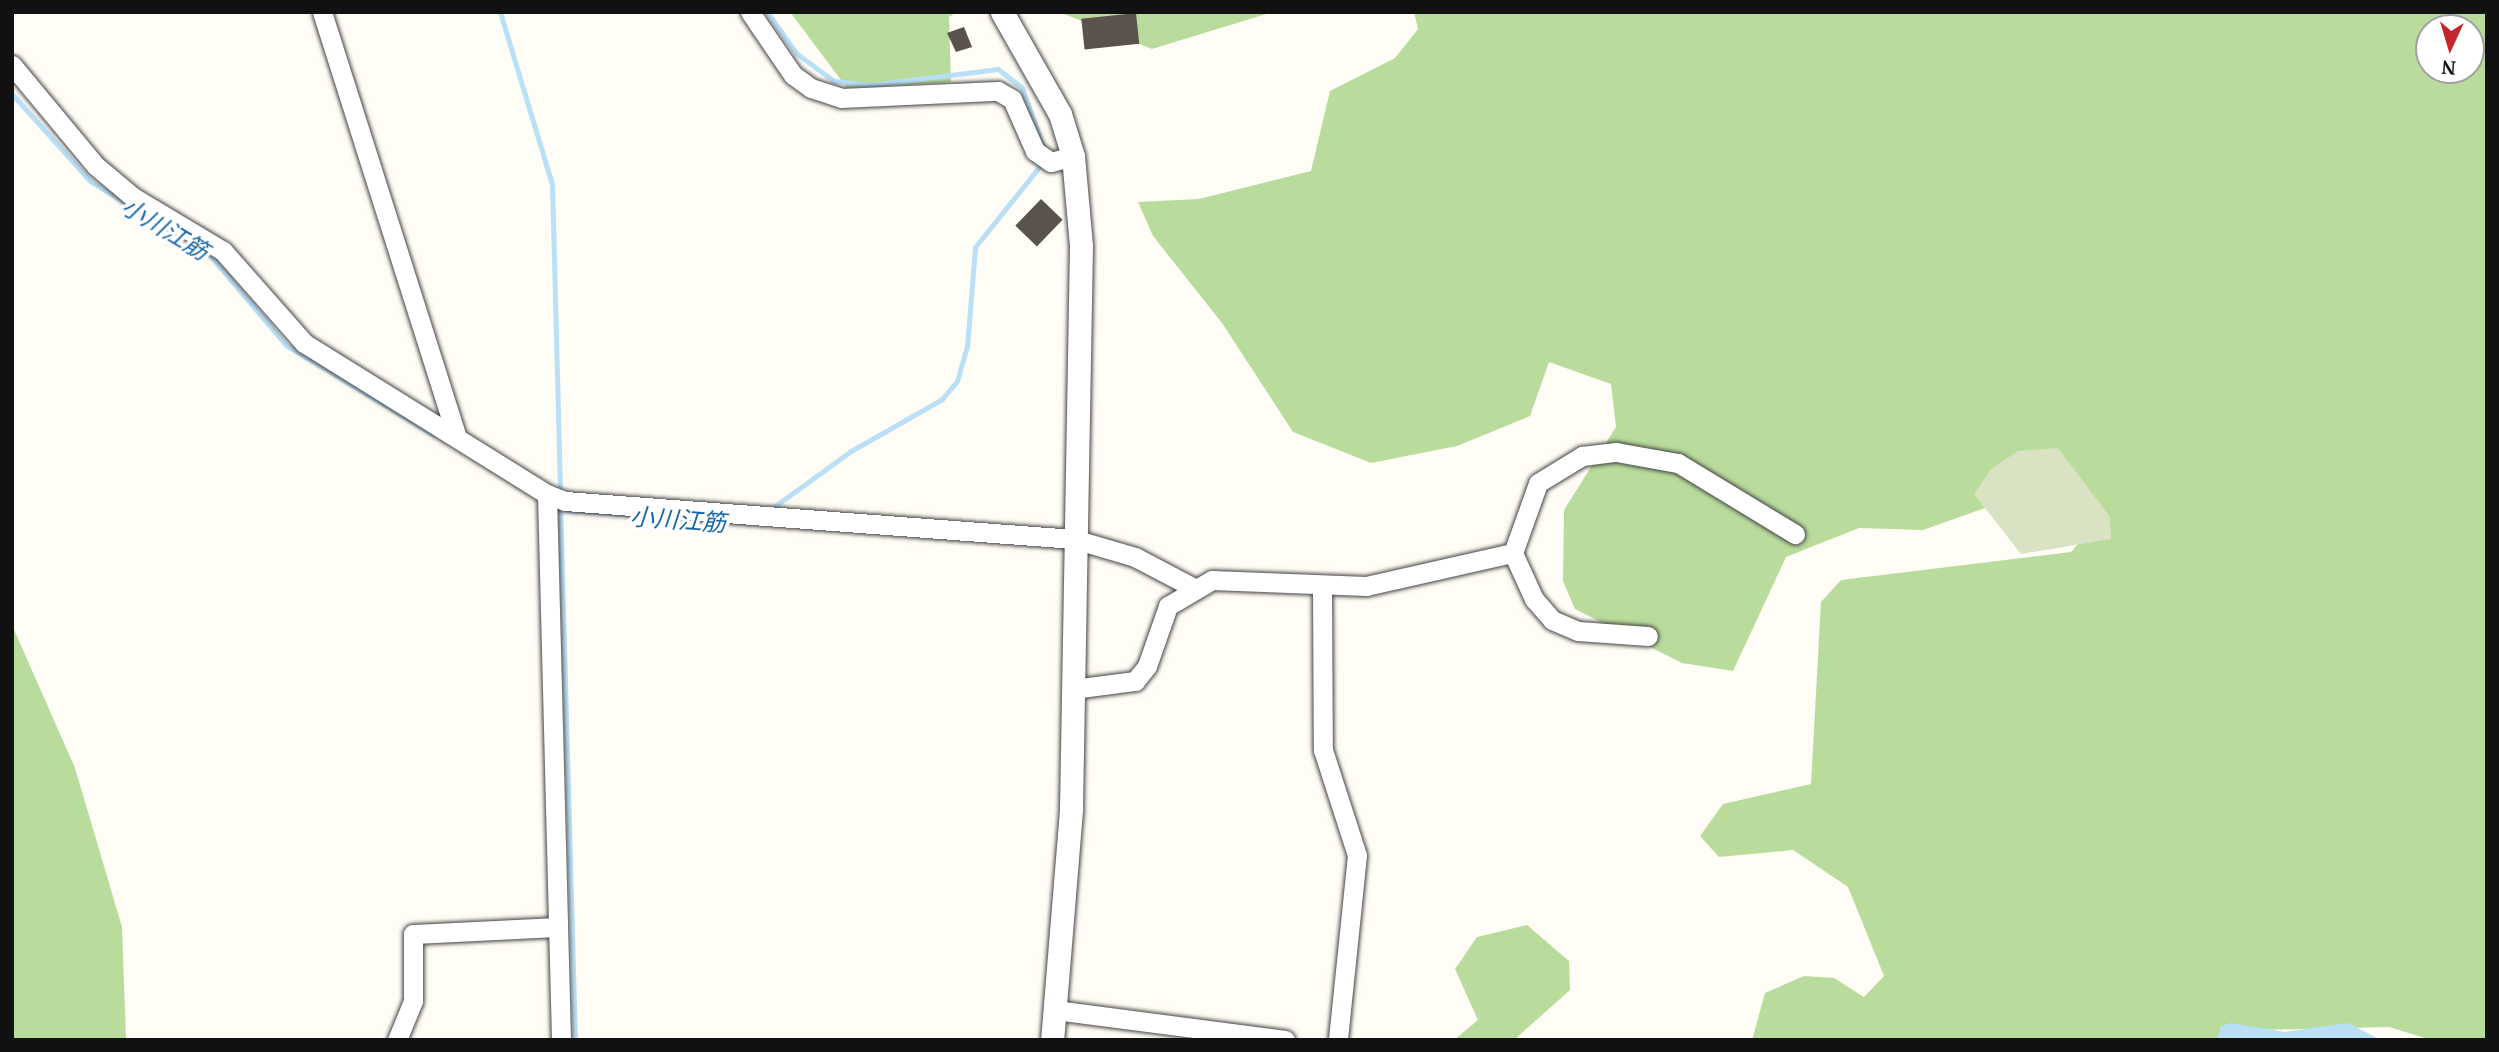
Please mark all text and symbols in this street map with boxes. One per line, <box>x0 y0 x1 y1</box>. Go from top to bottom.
north arrow <box>2415 14 2485 84</box>
text: N <box>2441 55 2457 81</box>
water label: 小川江筋 <box>116 192 214 266</box>
water label: 小川江筋 <box>629 502 727 538</box>

